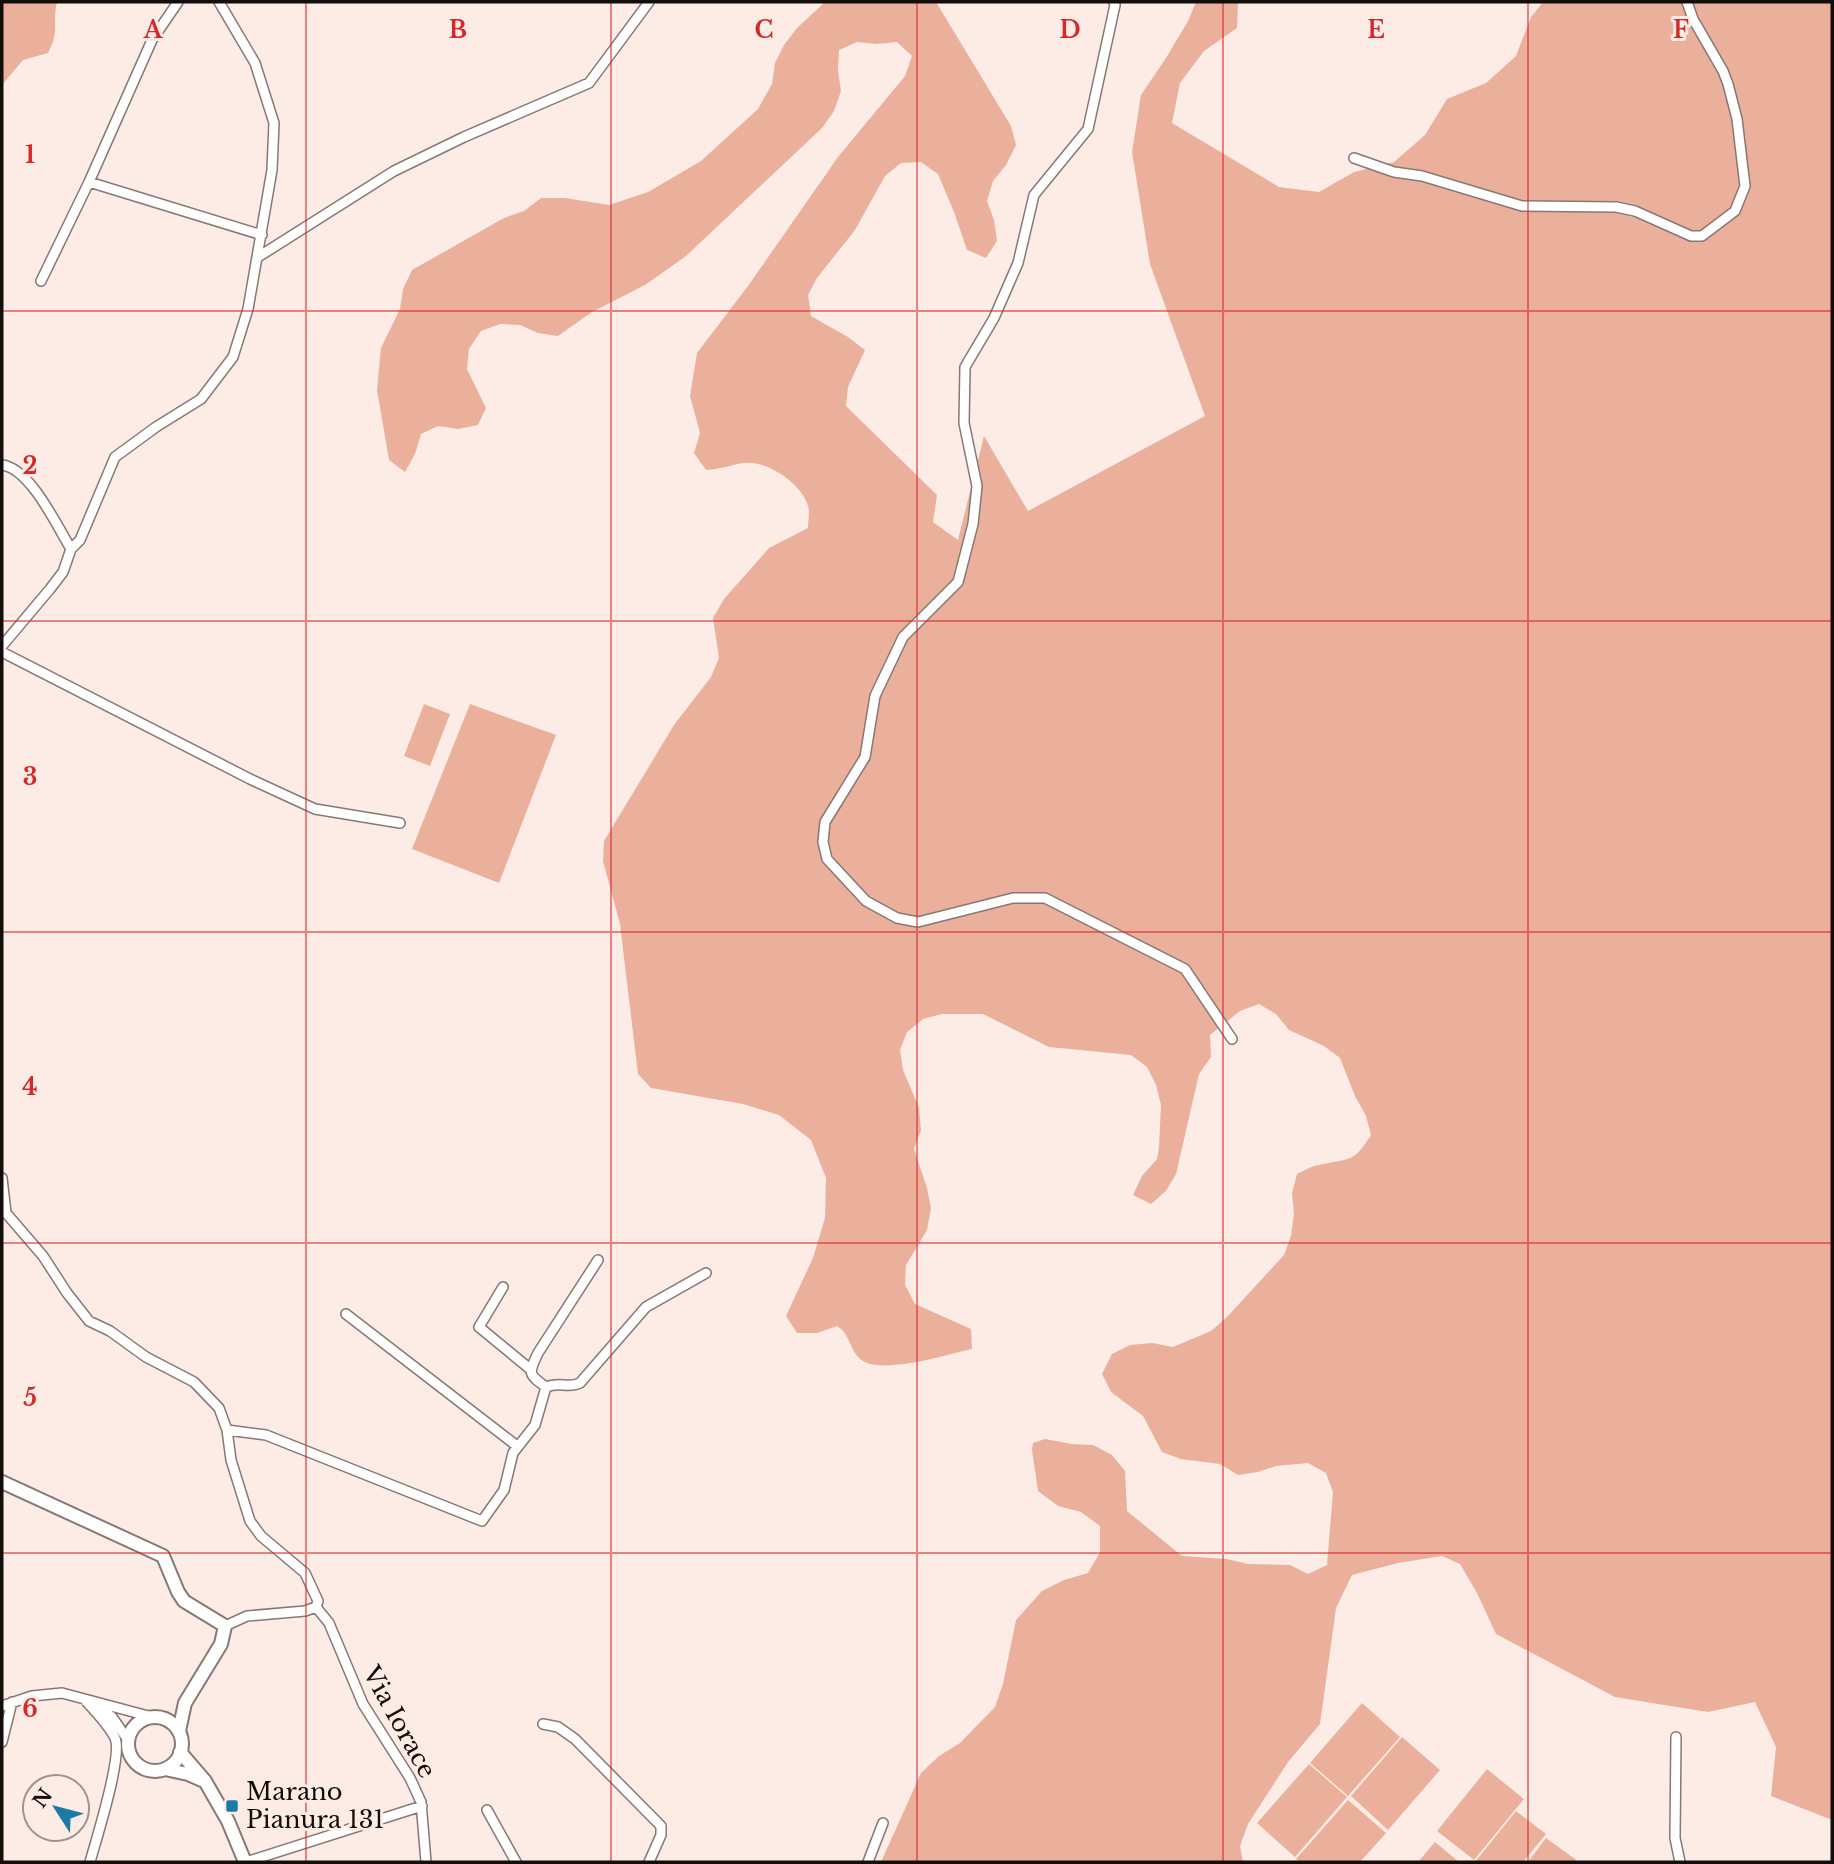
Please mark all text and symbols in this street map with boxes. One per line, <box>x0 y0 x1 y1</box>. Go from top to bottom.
text: A <box>143 16 164 44</box>
text: B <box>449 16 467 44</box>
text: C <box>755 16 773 44</box>
text: D <box>1059 16 1081 44</box>
text: E <box>1367 16 1385 44</box>
text: F <box>1673 16 1689 44</box>
text: 1 <box>25 141 35 169</box>
text: 2 <box>23 452 37 480</box>
text: 3 <box>23 763 37 791</box>
text: 4 <box>22 1073 38 1101</box>
text: 5 <box>23 1384 37 1412</box>
street label: Via Iorace <box>356 1660 442 1783</box>
text: 6 <box>22 1695 38 1723</box>
north arrow <box>21 1773 91 1843</box>
place label: Marano Pianura 131 <box>246 1777 384 1834</box>
text: N <box>28 1784 57 1812</box>
marker: Marano Pianura 131 <box>224 1798 240 1814</box>

